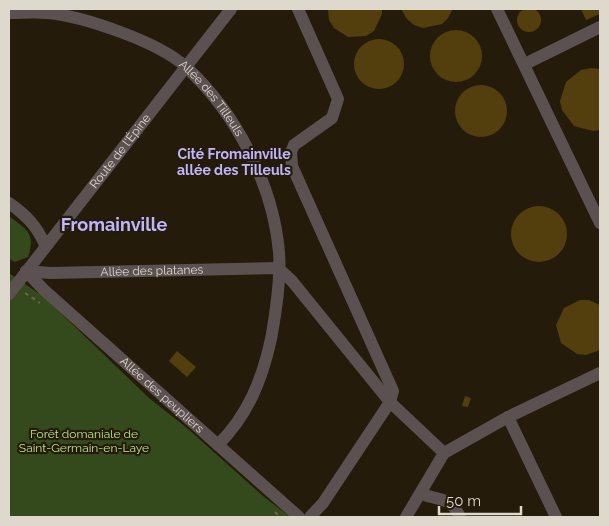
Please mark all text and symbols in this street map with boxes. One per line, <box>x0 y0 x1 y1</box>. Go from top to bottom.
street label: Allée des Tilleuls <box>176 57 246 139</box>
street label: Route de l'Épine <box>87 111 154 191</box>
district label: Cité Fromainville allée des Tilleuls <box>177 146 291 178</box>
district label: Fromainville <box>61 214 168 235</box>
street label: Allée des platanes <box>100 263 204 279</box>
street label: Allée des peupliers <box>117 354 207 436</box>
park label: Forêt domaniale de Saint-Germain-en-Laye <box>19 427 149 455</box>
scale bar <box>439 484 522 516</box>
text: 50 m <box>446 492 481 510</box>

